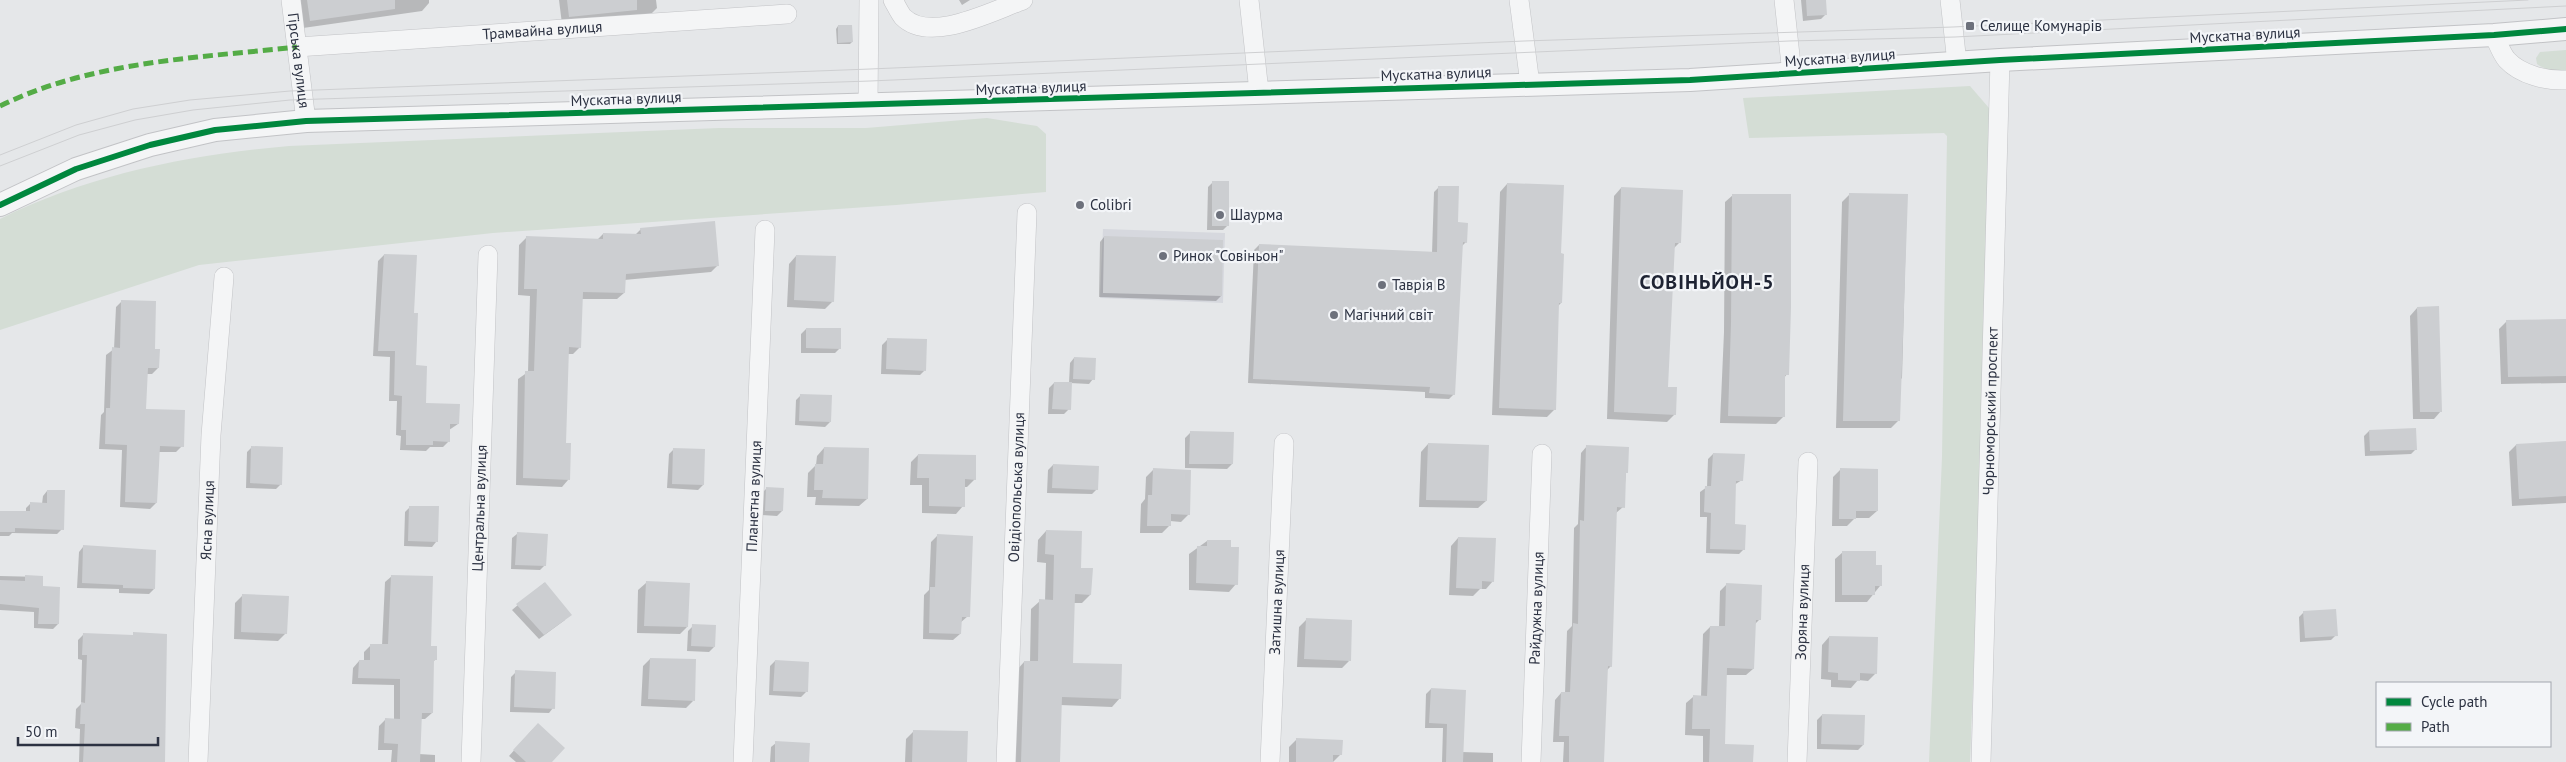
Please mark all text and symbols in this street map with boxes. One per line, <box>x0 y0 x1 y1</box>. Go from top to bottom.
street label: Гірська вулиця <box>284 12 314 109</box>
street label: Трамвайна вулиця <box>482 16 603 43</box>
place label: Селище Комунарів <box>1980 16 2102 35</box>
marker: Селище Комунарів <box>1964 20 1976 32</box>
street label: Мускатна вулиця <box>2189 22 2301 47</box>
street label: Мускатна вулиця <box>1784 44 1896 71</box>
street label: Мускатна вулиця <box>1380 62 1492 85</box>
street label: Мускатна вулиця <box>975 76 1087 99</box>
street label: Мускатна вулиця <box>570 87 682 110</box>
place label: Colibri <box>1090 195 1132 214</box>
marker: Colibri <box>1074 199 1086 211</box>
place label: Шаурма <box>1230 205 1283 224</box>
marker: Шаурма <box>1214 209 1226 221</box>
place label: Ринок "Совіньон" <box>1173 246 1283 265</box>
marker: Ринок "Совіньон" <box>1157 250 1169 262</box>
district label: СОВІНЬЙОН-5 <box>1639 269 1775 295</box>
place label: Таврія В <box>1392 275 1446 294</box>
marker: Таврія В <box>1376 279 1388 291</box>
place label: Магічний світ <box>1344 305 1433 324</box>
marker: Магічний світ <box>1328 309 1340 321</box>
street label: Чорноморський проспект <box>1978 327 2002 496</box>
street label: Овідіопольська вулиця <box>1004 412 1028 563</box>
street label: Планетна вулиця <box>742 440 765 552</box>
street label: Центральна вулиця <box>467 444 491 572</box>
street label: Ясна вулиця <box>196 480 218 561</box>
street label: Затишна вулиця <box>1265 549 1288 655</box>
street label: Райдужна вулиця <box>1524 551 1548 665</box>
street label: Зоряна вулиця <box>1791 564 1813 661</box>
legend <box>2376 682 2551 747</box>
text: Cycle path <box>2421 692 2487 711</box>
scale bar <box>18 714 158 746</box>
text: Path <box>2421 717 2450 736</box>
text: 50 m <box>25 722 58 741</box>

